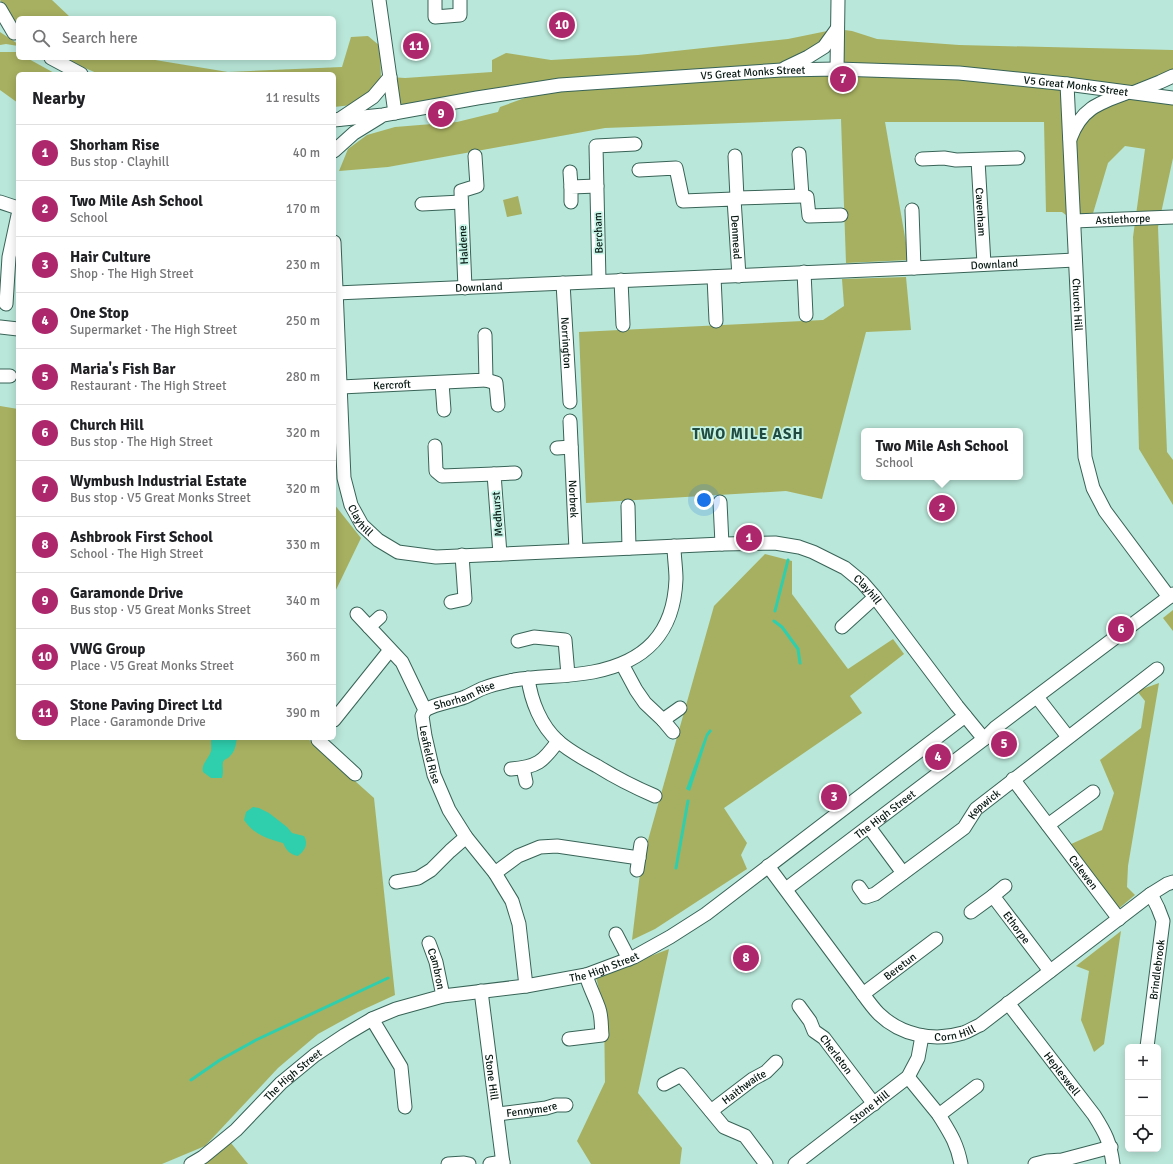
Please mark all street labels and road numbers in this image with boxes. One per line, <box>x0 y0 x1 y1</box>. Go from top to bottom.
street label: V5 Great Monks Street <box>700 64 805 82</box>
street label: V5 Great Monks Street <box>1023 74 1129 99</box>
street label: Cavenham <box>973 187 988 237</box>
street label: Bercham <box>591 212 606 254</box>
street label: Astlethorpe <box>1095 212 1151 227</box>
street label: Denmead <box>728 215 744 260</box>
street label: Haldene <box>456 225 471 265</box>
street label: Downland <box>970 257 1019 272</box>
street label: Church Hill <box>1069 278 1085 331</box>
street label: Downland <box>455 280 503 295</box>
street label: Norrington <box>558 317 574 369</box>
street label: Kercroft <box>373 378 411 392</box>
street label: Norbrek <box>566 480 581 519</box>
street label: Medhurst <box>489 491 506 537</box>
street label: Clayhill <box>345 502 376 539</box>
street label: Clayhill <box>851 572 884 607</box>
street label: Shorham Rise <box>432 679 496 713</box>
street label: Leafield Rise <box>416 724 443 786</box>
street label: Kepwick <box>965 786 1003 822</box>
street label: The High Street <box>852 787 918 842</box>
street label: Calewen <box>1066 853 1100 892</box>
street label: Ethorpe <box>1000 909 1033 946</box>
street label: Brindlebrook <box>1147 938 1168 1001</box>
street label: Cambron <box>424 946 448 991</box>
street label: The High Street <box>568 949 642 985</box>
street label: Beretun <box>881 950 919 983</box>
street label: Corn Hill <box>934 1022 978 1044</box>
street label: Cherleton <box>817 1032 855 1077</box>
street label: The High Street <box>261 1046 325 1104</box>
street label: Hepleswell <box>1041 1049 1083 1098</box>
street label: Stone Hill <box>482 1054 501 1101</box>
street label: Haithwaite <box>720 1067 769 1107</box>
street label: Stone Hill <box>847 1088 892 1126</box>
street label: Fennymere <box>505 1099 559 1120</box>

